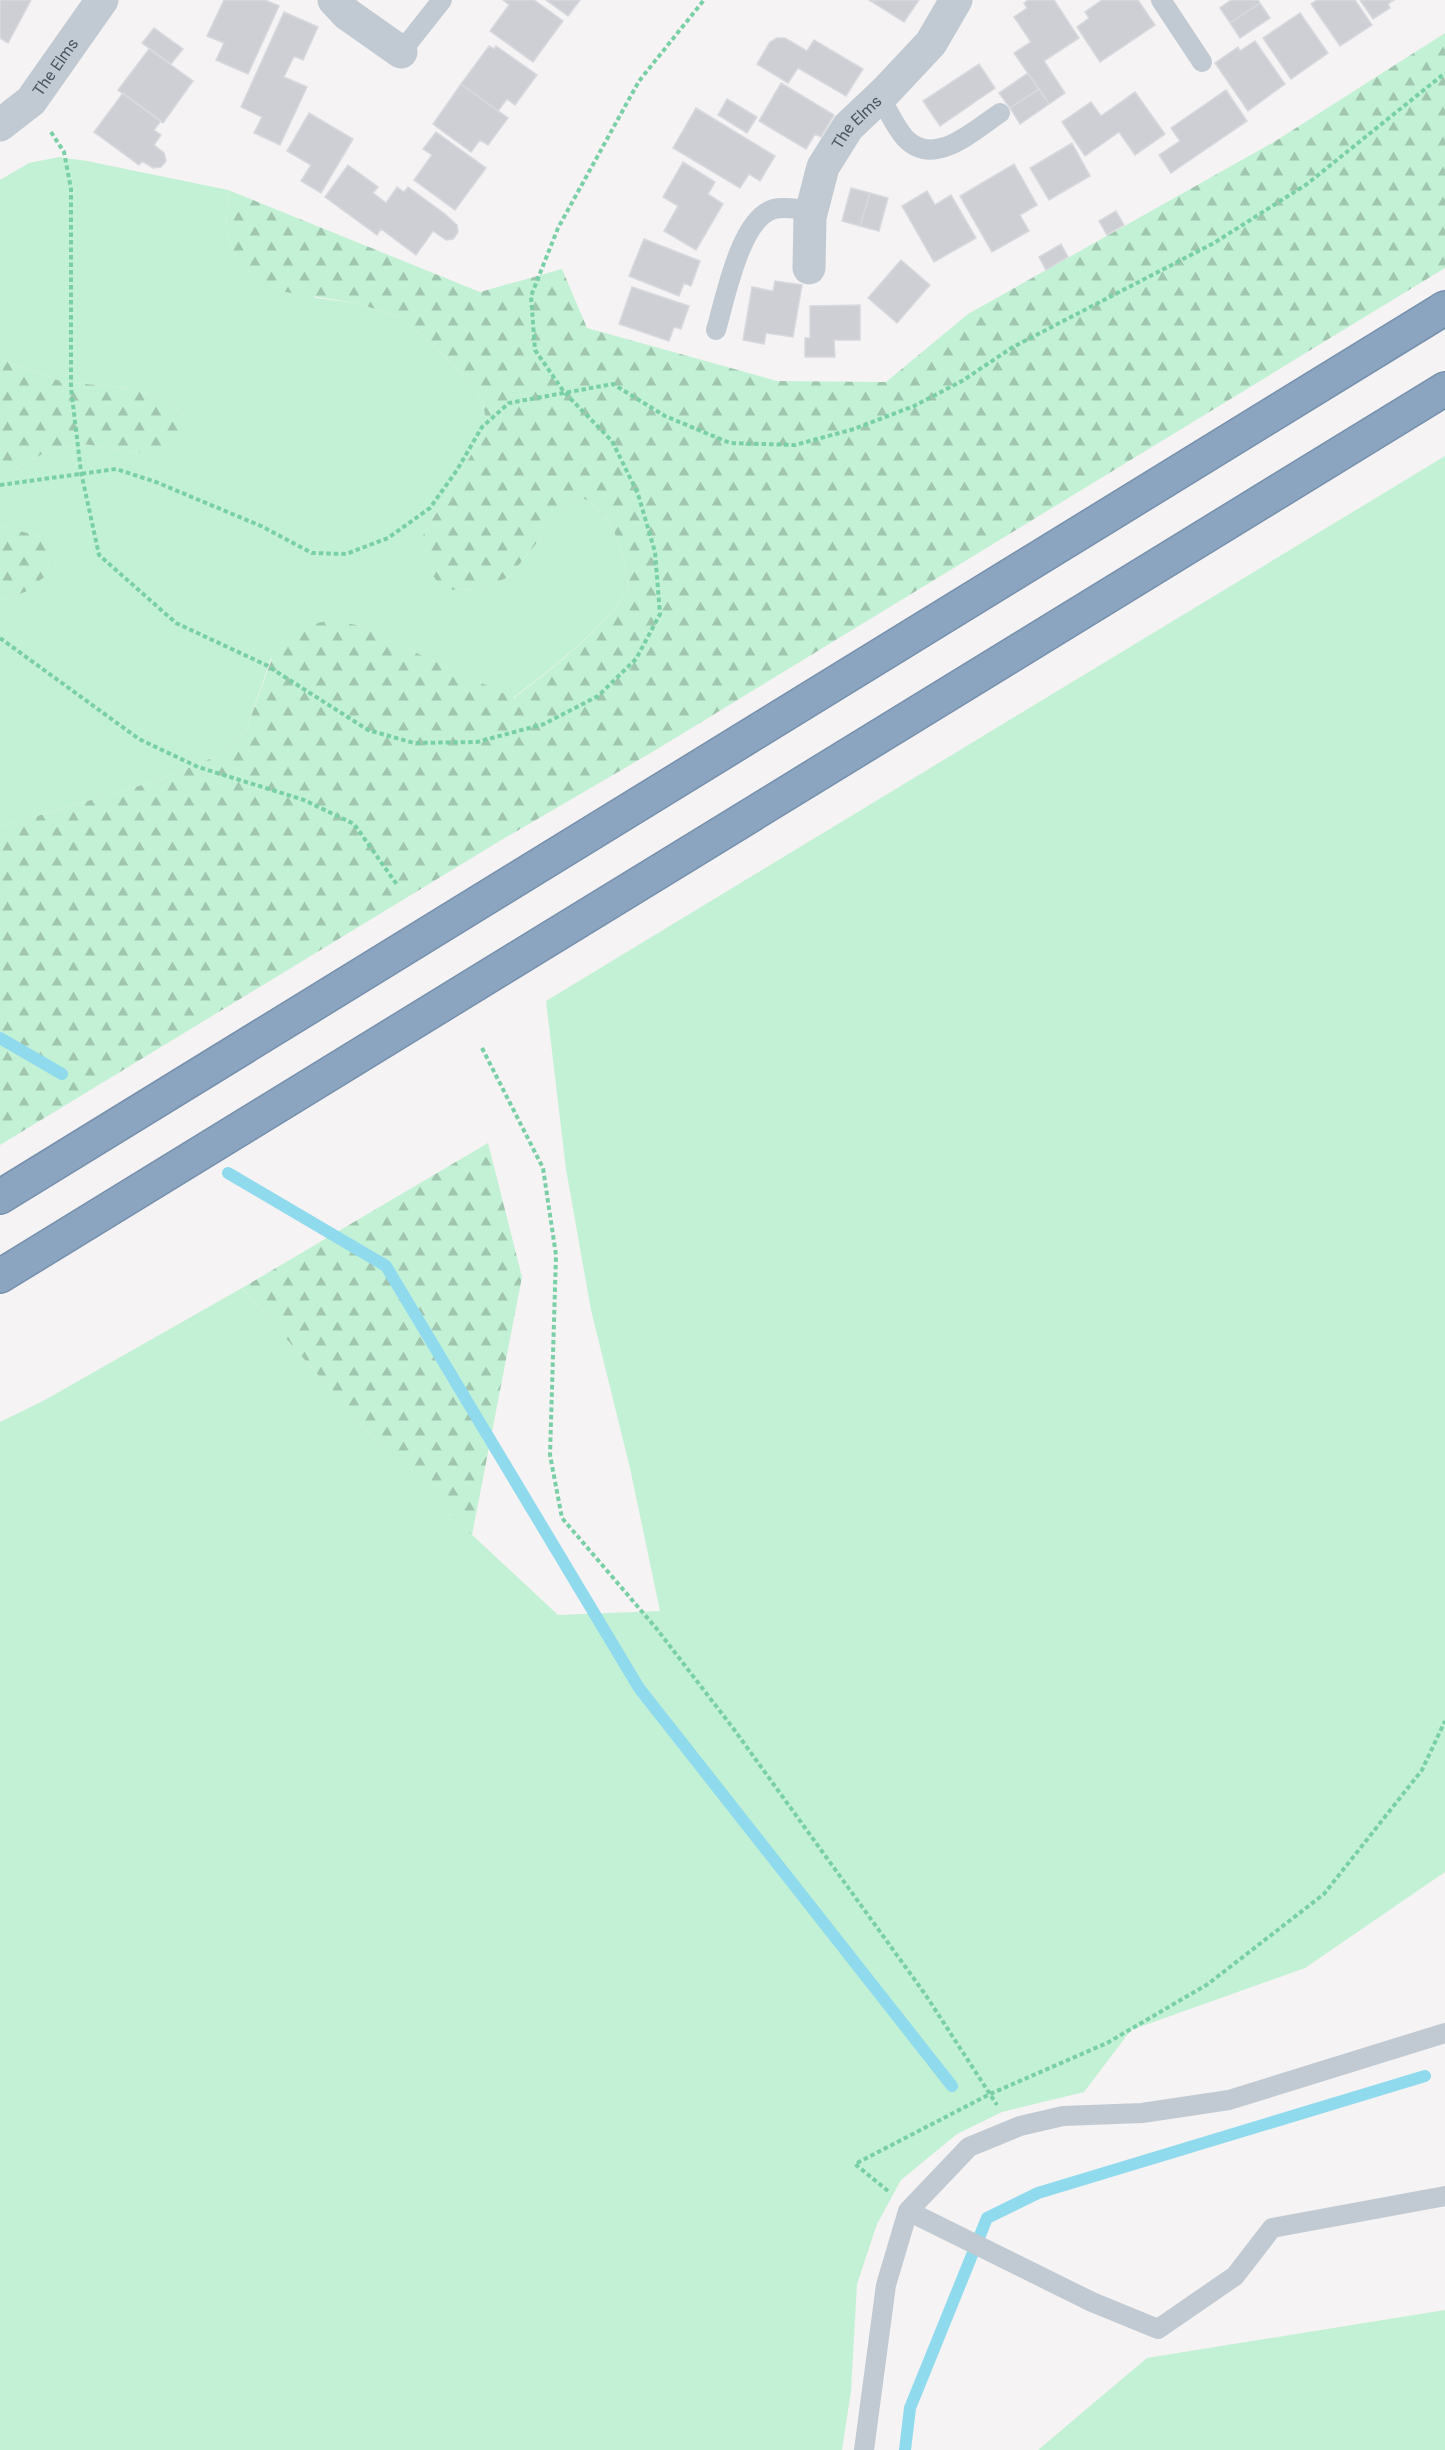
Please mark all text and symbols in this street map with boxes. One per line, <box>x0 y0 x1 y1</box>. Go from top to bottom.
street label: The Elms <box>29 35 82 100</box>
street label: The Elms <box>828 91 886 153</box>

